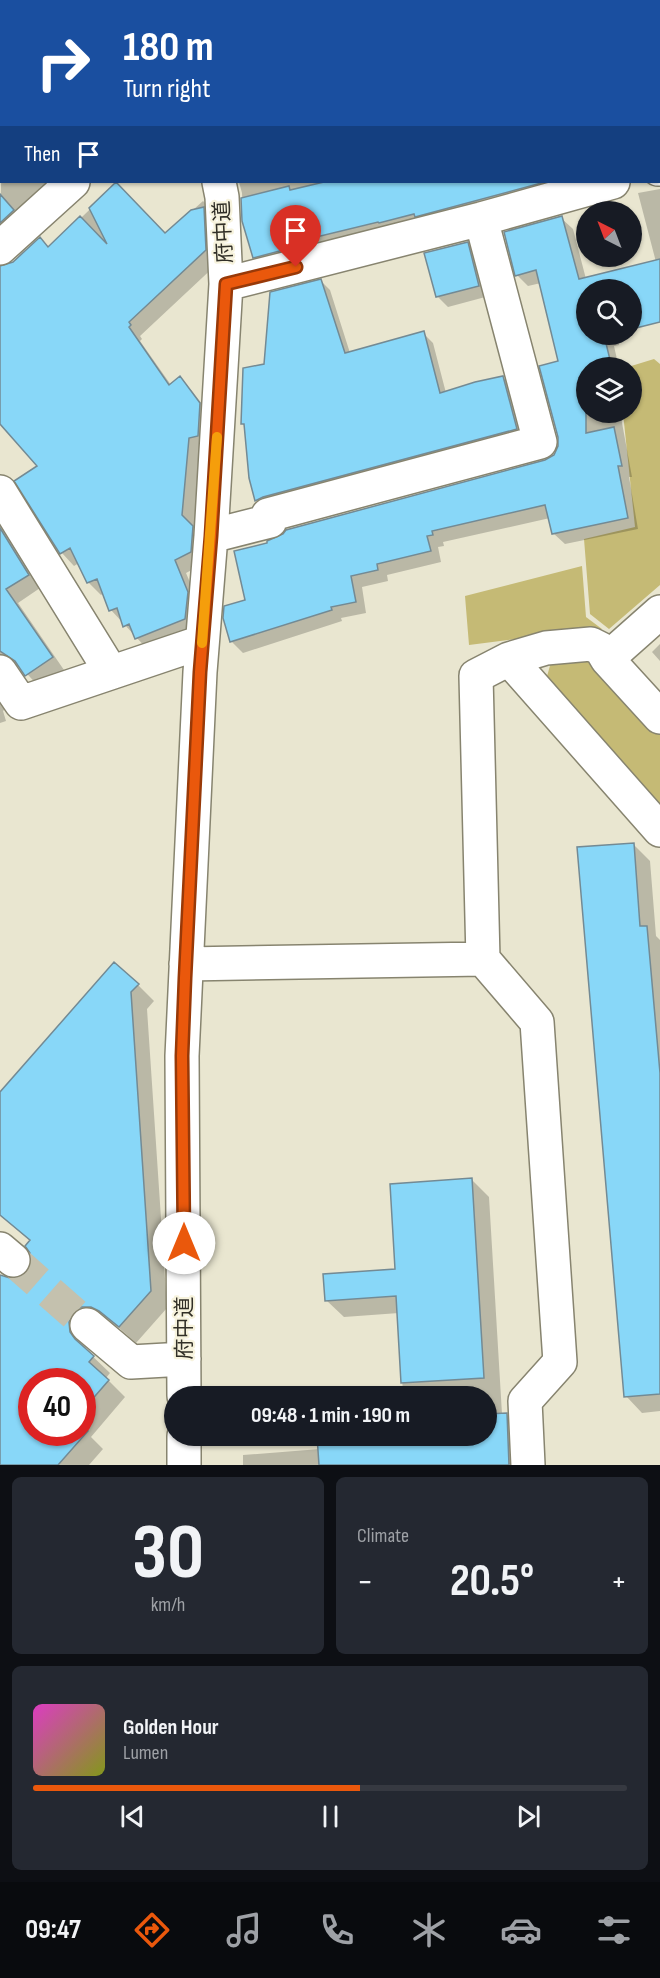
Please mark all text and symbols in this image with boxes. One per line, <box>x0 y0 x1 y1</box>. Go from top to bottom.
text: 180 m <box>123 22 214 73</box>
icon: right <box>24 24 102 102</box>
text: Turn right <box>123 73 210 105</box>
icon: arrive <box>72 138 105 171</box>
text: Then <box>24 141 60 168</box>
street label: 府中道 <box>209 200 238 264</box>
north arrow <box>576 201 642 267</box>
map controls <box>576 201 642 423</box>
pin <box>270 205 321 267</box>
icon: arrive <box>279 214 312 247</box>
button: search <box>576 279 642 345</box>
button: layers <box>576 357 642 423</box>
position arrow <box>152 1211 216 1275</box>
street label: 府中道 <box>172 1297 197 1360</box>
speed limit sign: 40 <box>18 1368 96 1446</box>
text: 09:48 · 1 min · 190 m <box>251 1402 410 1429</box>
text: 30 <box>132 1507 204 1600</box>
text: Climate <box>357 1524 409 1548</box>
text: 20.5° <box>450 1554 534 1609</box>
text: − <box>357 1562 373 1602</box>
text: + <box>611 1562 627 1602</box>
text: km/h <box>151 1593 185 1617</box>
text: Golden Hour <box>123 1714 219 1741</box>
text: Lumen <box>123 1741 168 1765</box>
icon: previous <box>116 1800 149 1833</box>
icon: pause <box>314 1800 347 1833</box>
icon: next <box>512 1800 545 1833</box>
icon: directions <box>131 1909 173 1951</box>
icon: music <box>223 1909 265 1951</box>
icon: phone <box>316 1909 358 1951</box>
icon: climate <box>408 1909 450 1951</box>
icon: car <box>500 1909 542 1951</box>
icon: filters <box>593 1909 635 1951</box>
text: 09:47 <box>25 1914 81 1946</box>

